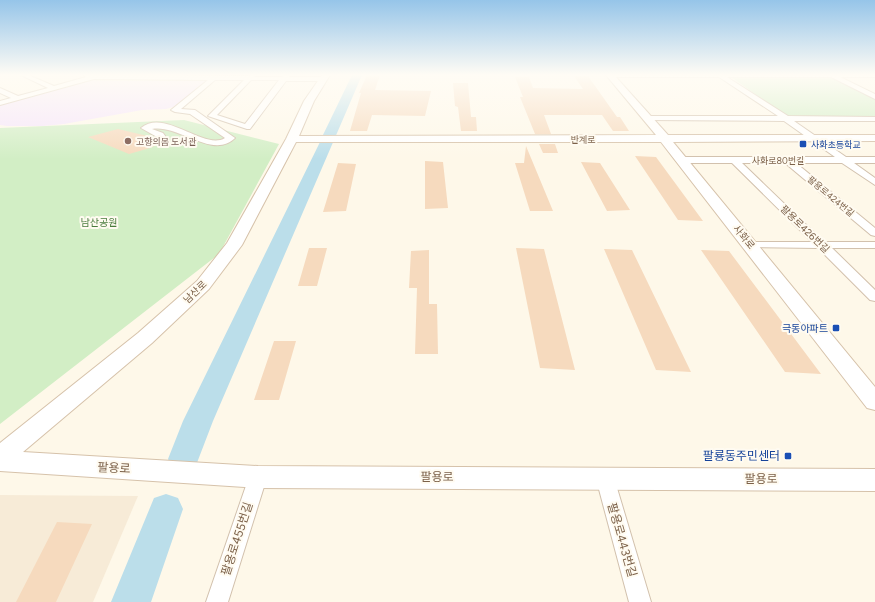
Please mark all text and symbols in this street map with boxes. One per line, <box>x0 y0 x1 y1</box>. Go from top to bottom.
street label: 반계로 <box>571 134 595 145</box>
marker: 고향의봄 도서관 <box>123 136 133 146</box>
place label: 고향의봄 도서관 <box>136 136 197 147</box>
marker: 사화초등학교 <box>798 139 808 149</box>
place label: 사화초등학교 <box>811 139 861 150</box>
street label: 사화로80번길 <box>752 155 804 166</box>
street label: 팔용로424번길 <box>805 173 857 219</box>
street label: 팔용로426번길 <box>778 202 832 256</box>
park label: 남산공원 <box>81 216 117 229</box>
street label: 사화로 <box>730 222 758 252</box>
street label: 남산로 <box>181 278 209 306</box>
place label: 극동아파트 <box>782 322 828 335</box>
marker: 극동아파트 <box>831 323 841 333</box>
place label: 팔룡동주민센터 <box>703 449 780 463</box>
marker: 팔룡동주민센터 <box>783 451 793 461</box>
street label: 팔용로 <box>97 460 131 476</box>
street label: 팔용로 <box>420 470 454 484</box>
street label: 팔용로 <box>744 472 778 486</box>
street label: 팔용로455번길 <box>219 500 255 578</box>
street label: 팔용로443번길 <box>605 501 639 579</box>

